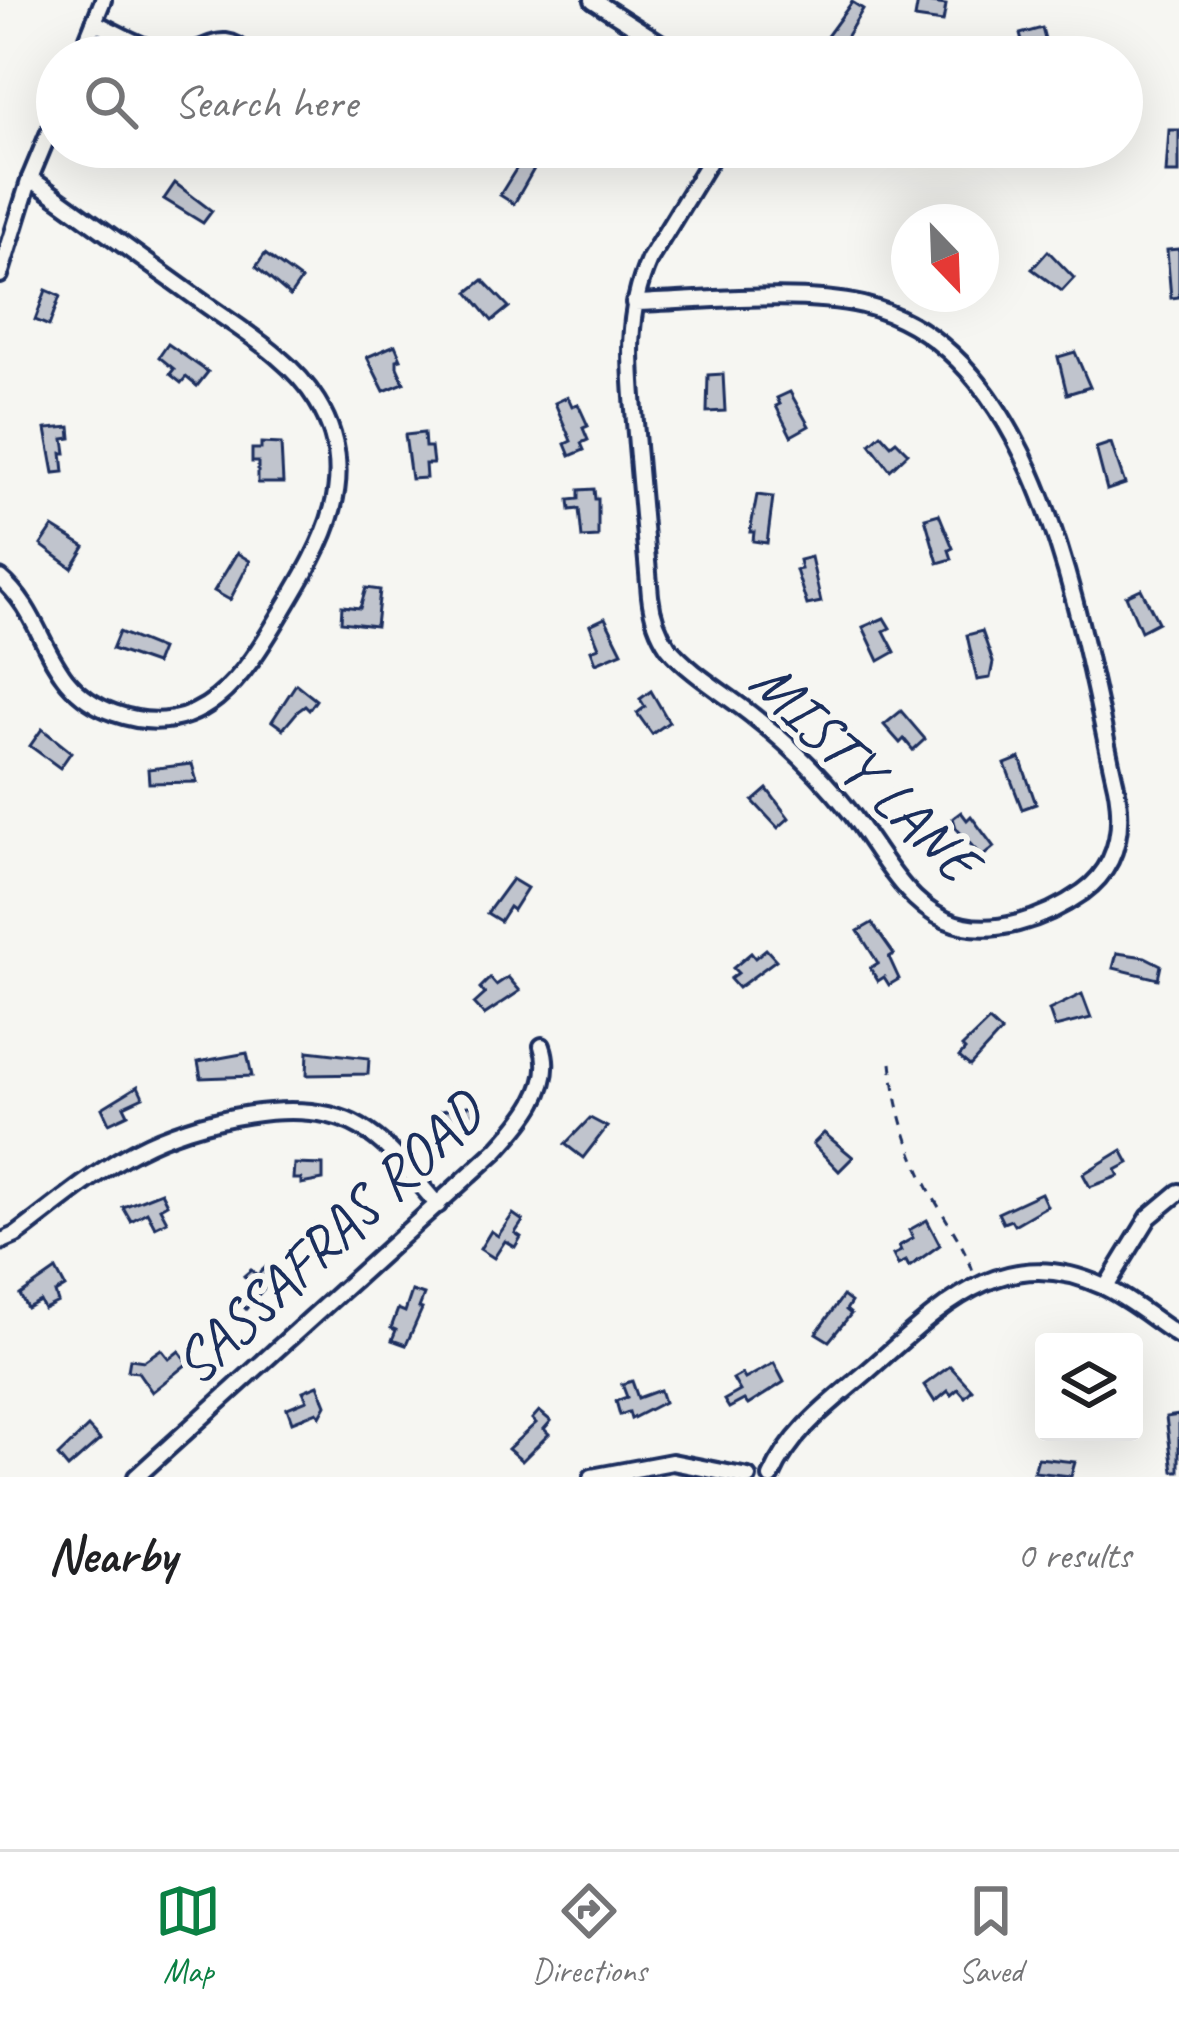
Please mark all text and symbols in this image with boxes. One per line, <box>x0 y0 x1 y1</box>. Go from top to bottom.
search box <box>36 36 1143 168</box>
icon: search <box>78 69 144 135</box>
text: Search here <box>174 74 357 131</box>
north arrow <box>891 204 999 312</box>
street label: MISTY LANE <box>735 644 1000 903</box>
street label: SASSAFRAS ROAD <box>157 1072 502 1401</box>
map controls <box>1035 1333 1143 1441</box>
button: layers <box>1035 1333 1143 1441</box>
text: Nearby <box>48 1523 176 1587</box>
text: 0 results <box>1017 1531 1131 1580</box>
tab: Map <box>155 1878 221 1992</box>
tab: Directions <box>532 1878 647 1992</box>
tab: Saved <box>958 1878 1024 1992</box>

